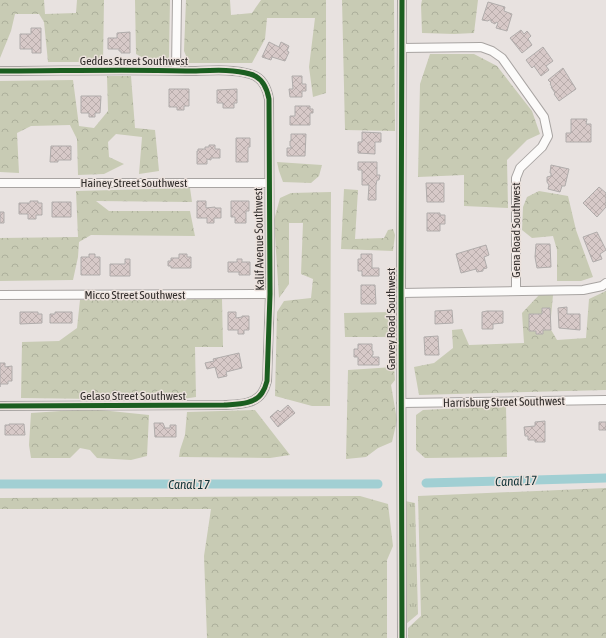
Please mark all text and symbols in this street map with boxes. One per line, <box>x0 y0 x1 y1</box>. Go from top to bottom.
street label: Geddes Street Southwest <box>80 54 189 68</box>
street label: Hainey Street Southwest <box>81 176 188 190</box>
street label: Gena Road Southwest <box>509 182 523 278</box>
street label: Kalif Avenue Southwest <box>251 187 267 291</box>
street label: Garvey Road Southwest <box>384 267 398 370</box>
street label: Micco Street Southwest <box>85 288 186 302</box>
street label: Gelaso Street Southwest <box>80 389 187 403</box>
street label: Harrisburg Street Southwest <box>443 394 566 410</box>
water label: Canal 17 <box>495 473 538 489</box>
water label: Canal 17 <box>168 477 211 492</box>

